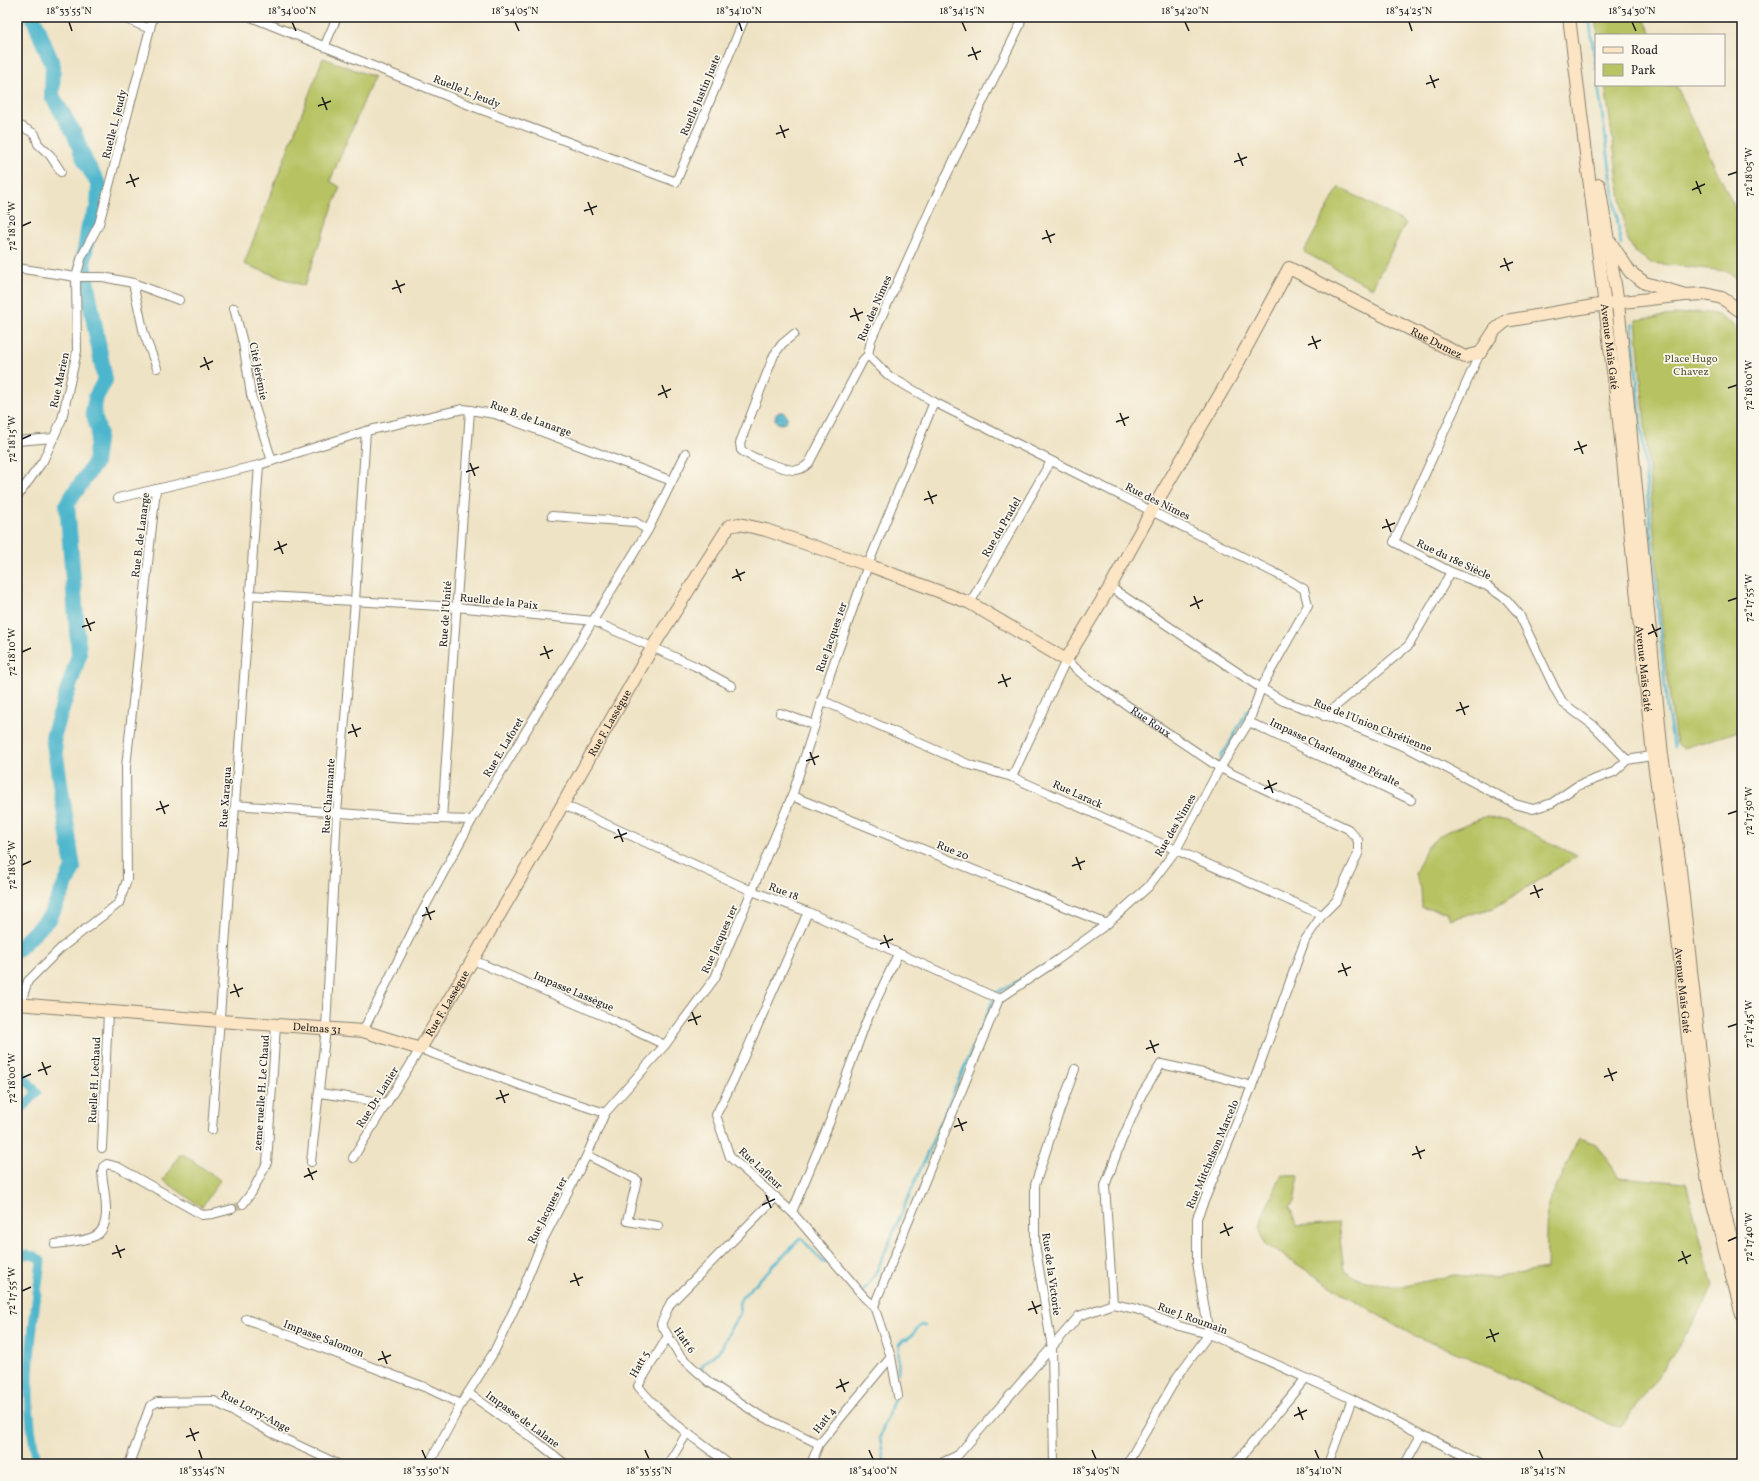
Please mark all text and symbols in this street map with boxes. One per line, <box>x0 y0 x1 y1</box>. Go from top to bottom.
text: 18°33'55"N <box>46 4 92 18</box>
text: 18°34'00"N <box>268 4 317 18</box>
text: 18°34'05"N <box>492 4 539 18</box>
text: 18°34'10"N <box>716 4 763 18</box>
text: 18°34'15"N <box>939 4 985 18</box>
text: 18°34'20"N <box>1161 4 1209 18</box>
text: 18°34'25"N <box>1386 4 1433 18</box>
text: 18°34'30"N <box>1608 4 1656 18</box>
legend <box>1595 34 1725 86</box>
text: Road <box>1631 43 1658 59</box>
street label: Ruelle Justin Juste <box>677 53 725 139</box>
text: Park <box>1631 63 1656 79</box>
street label: Ruelle L. Jeudy <box>431 72 502 113</box>
street label: Ruelle L. Jeudy <box>100 88 131 161</box>
text: 72°18'05"W <box>1742 148 1756 196</box>
text: 72°18'20"W <box>5 201 19 251</box>
street label: Rue des Nimes <box>855 273 896 344</box>
street label: Avenue Maïs Gaté <box>1596 303 1621 391</box>
street label: Rue Dumez <box>1408 325 1465 363</box>
street label: Cité Jérémie <box>245 341 270 401</box>
street label: Rue Marien <box>47 351 74 410</box>
park label: Place Hugo Chavez <box>1664 352 1718 380</box>
text: 72°18'00"W <box>1742 360 1756 410</box>
street label: Rue B. de Lanarge <box>488 398 573 441</box>
text: 72°18'15"W <box>5 415 19 463</box>
street label: Rue des Nimes <box>1122 480 1193 525</box>
street label: Rue B. de Lanarge <box>129 492 154 579</box>
street label: Rue du Pradel <box>979 495 1026 560</box>
street label: Rue du 18e Siècle <box>1414 536 1493 584</box>
text: 72°17'55"W <box>1742 574 1756 622</box>
street label: Rue de l'Unité <box>437 580 456 648</box>
street label: Ruelle de la Paix <box>459 591 539 614</box>
street label: Rue Jacques 1er <box>813 600 852 675</box>
street label: Avenue Maïs Gaté <box>1631 625 1654 713</box>
text: 72°18'10"W <box>5 628 19 676</box>
street label: Rue F. Lassègue <box>585 687 636 760</box>
street label: Rue de l'Union Chrétienne <box>1311 696 1434 757</box>
street label: Rue Roux <box>1127 704 1174 742</box>
street label: Rue E. Laforet <box>480 715 528 781</box>
street label: Impasse Charlemagne Péralte <box>1267 715 1402 791</box>
street label: Rue Charmante <box>319 758 340 834</box>
street label: Rue Xaragua <box>217 765 236 828</box>
street label: Rue Larack <box>1050 778 1105 813</box>
text: 72°17'50"W <box>1742 787 1756 835</box>
street label: Rue des Nimes <box>1152 791 1201 860</box>
street label: Rue 20 <box>934 838 971 865</box>
text: 72°18'05"W <box>5 841 19 889</box>
street label: Rue 18 <box>766 880 801 905</box>
street label: Rue Jacques 1er <box>699 903 742 976</box>
street label: Avenue Maïs Gaté <box>1670 947 1693 1034</box>
street label: Rue F. Lassègue <box>423 968 474 1040</box>
street label: Impasse Lassègue <box>531 969 616 1016</box>
text: 72°17'45"W <box>1742 1000 1756 1048</box>
street label: Delmas 31 <box>292 1020 342 1038</box>
street label: 2eme ruelle H. Le Chaud <box>251 1034 274 1152</box>
street label: Ruelle H. Lechaud <box>86 1037 105 1124</box>
text: 72°18'00"W <box>5 1053 19 1103</box>
street label: Rue Dr. Lanier <box>354 1064 403 1131</box>
street label: Rue Mitchelson Marcelo <box>1184 1098 1243 1211</box>
street label: Rue Lafleur <box>735 1145 786 1194</box>
street label: Rue Jacques 1er <box>525 1174 572 1247</box>
text: 72°17'40"W <box>1742 1212 1756 1262</box>
street label: Rue de la Victorie <box>1037 1232 1064 1317</box>
text: 72°17'55"W <box>5 1267 19 1315</box>
street label: Rue J. Roumain <box>1155 1300 1230 1339</box>
street label: Impasse Salomon <box>281 1317 366 1362</box>
street label: Hatt 6 <box>669 1325 698 1357</box>
street label: Hatt 5 <box>627 1349 654 1381</box>
street label: Rue Lorry-Ange <box>218 1388 293 1437</box>
street label: Impasse de Lalane <box>482 1388 562 1452</box>
street label: Hatt 4 <box>810 1404 841 1437</box>
text: 18°33'45"N <box>179 1464 225 1478</box>
text: 18°33'50"N <box>403 1464 450 1478</box>
text: 18°33'55"N <box>626 1464 672 1478</box>
text: 18°34'00"N <box>849 1464 898 1478</box>
text: 18°34'05"N <box>1073 1464 1120 1478</box>
text: 18°34'10"N <box>1296 1464 1343 1478</box>
text: 18°34'15"N <box>1520 1464 1566 1478</box>

